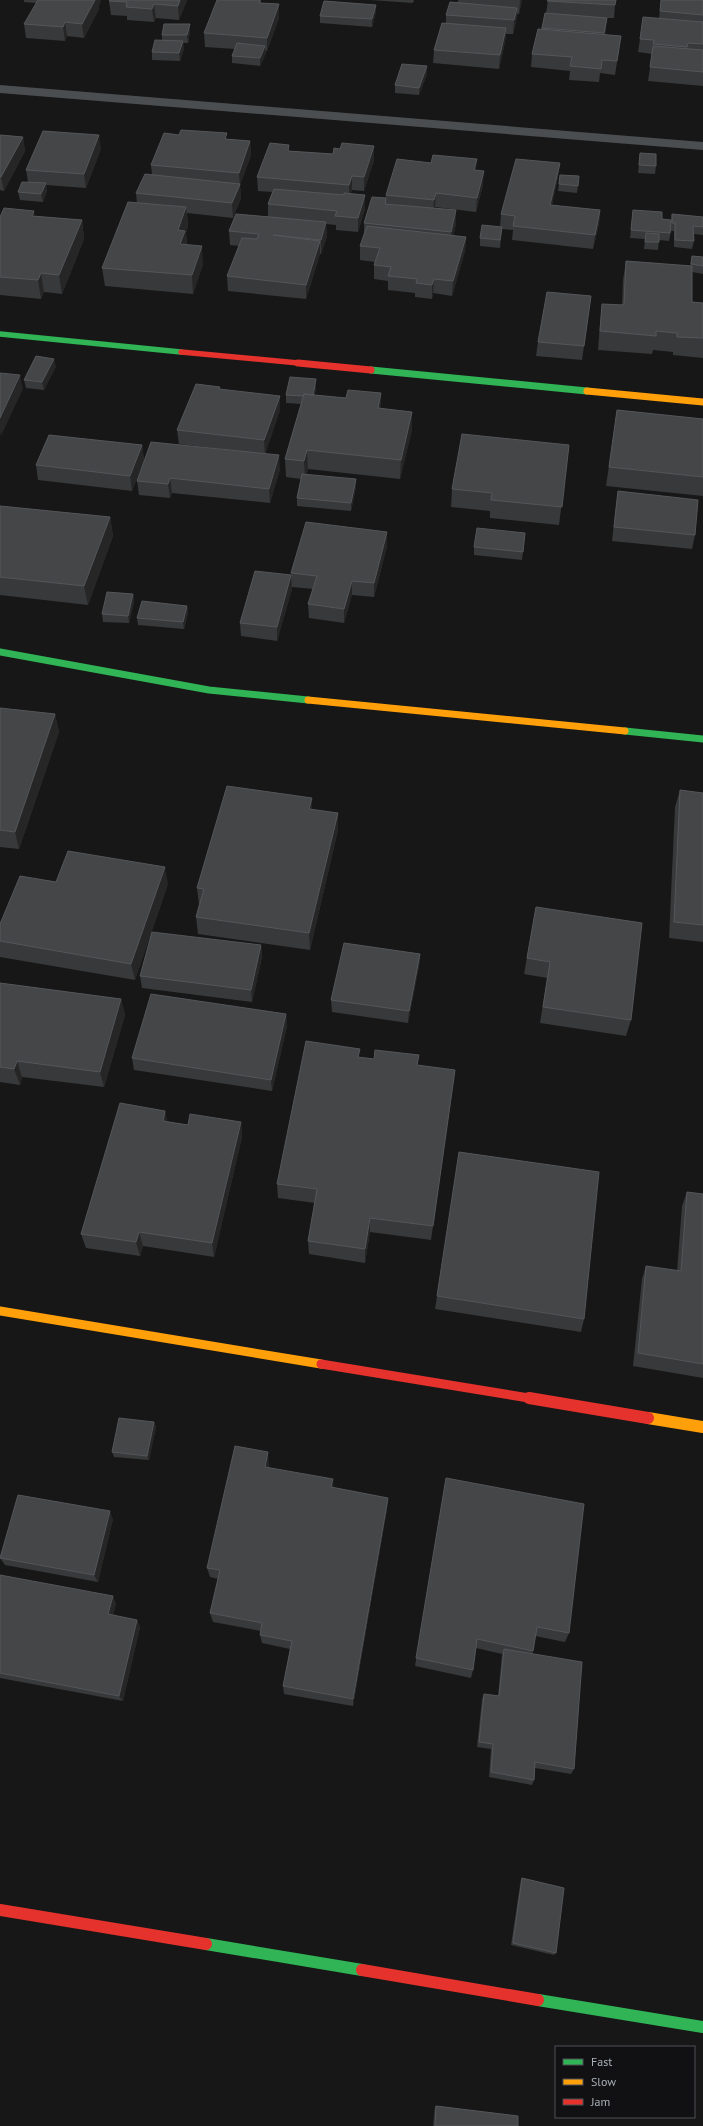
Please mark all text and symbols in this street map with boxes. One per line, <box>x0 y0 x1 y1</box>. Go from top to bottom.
legend <box>555 2046 695 2118</box>
text: Fast <box>591 2054 612 2069</box>
text: Slow <box>591 2074 616 2089</box>
text: Jam <box>590 2094 610 2109</box>

